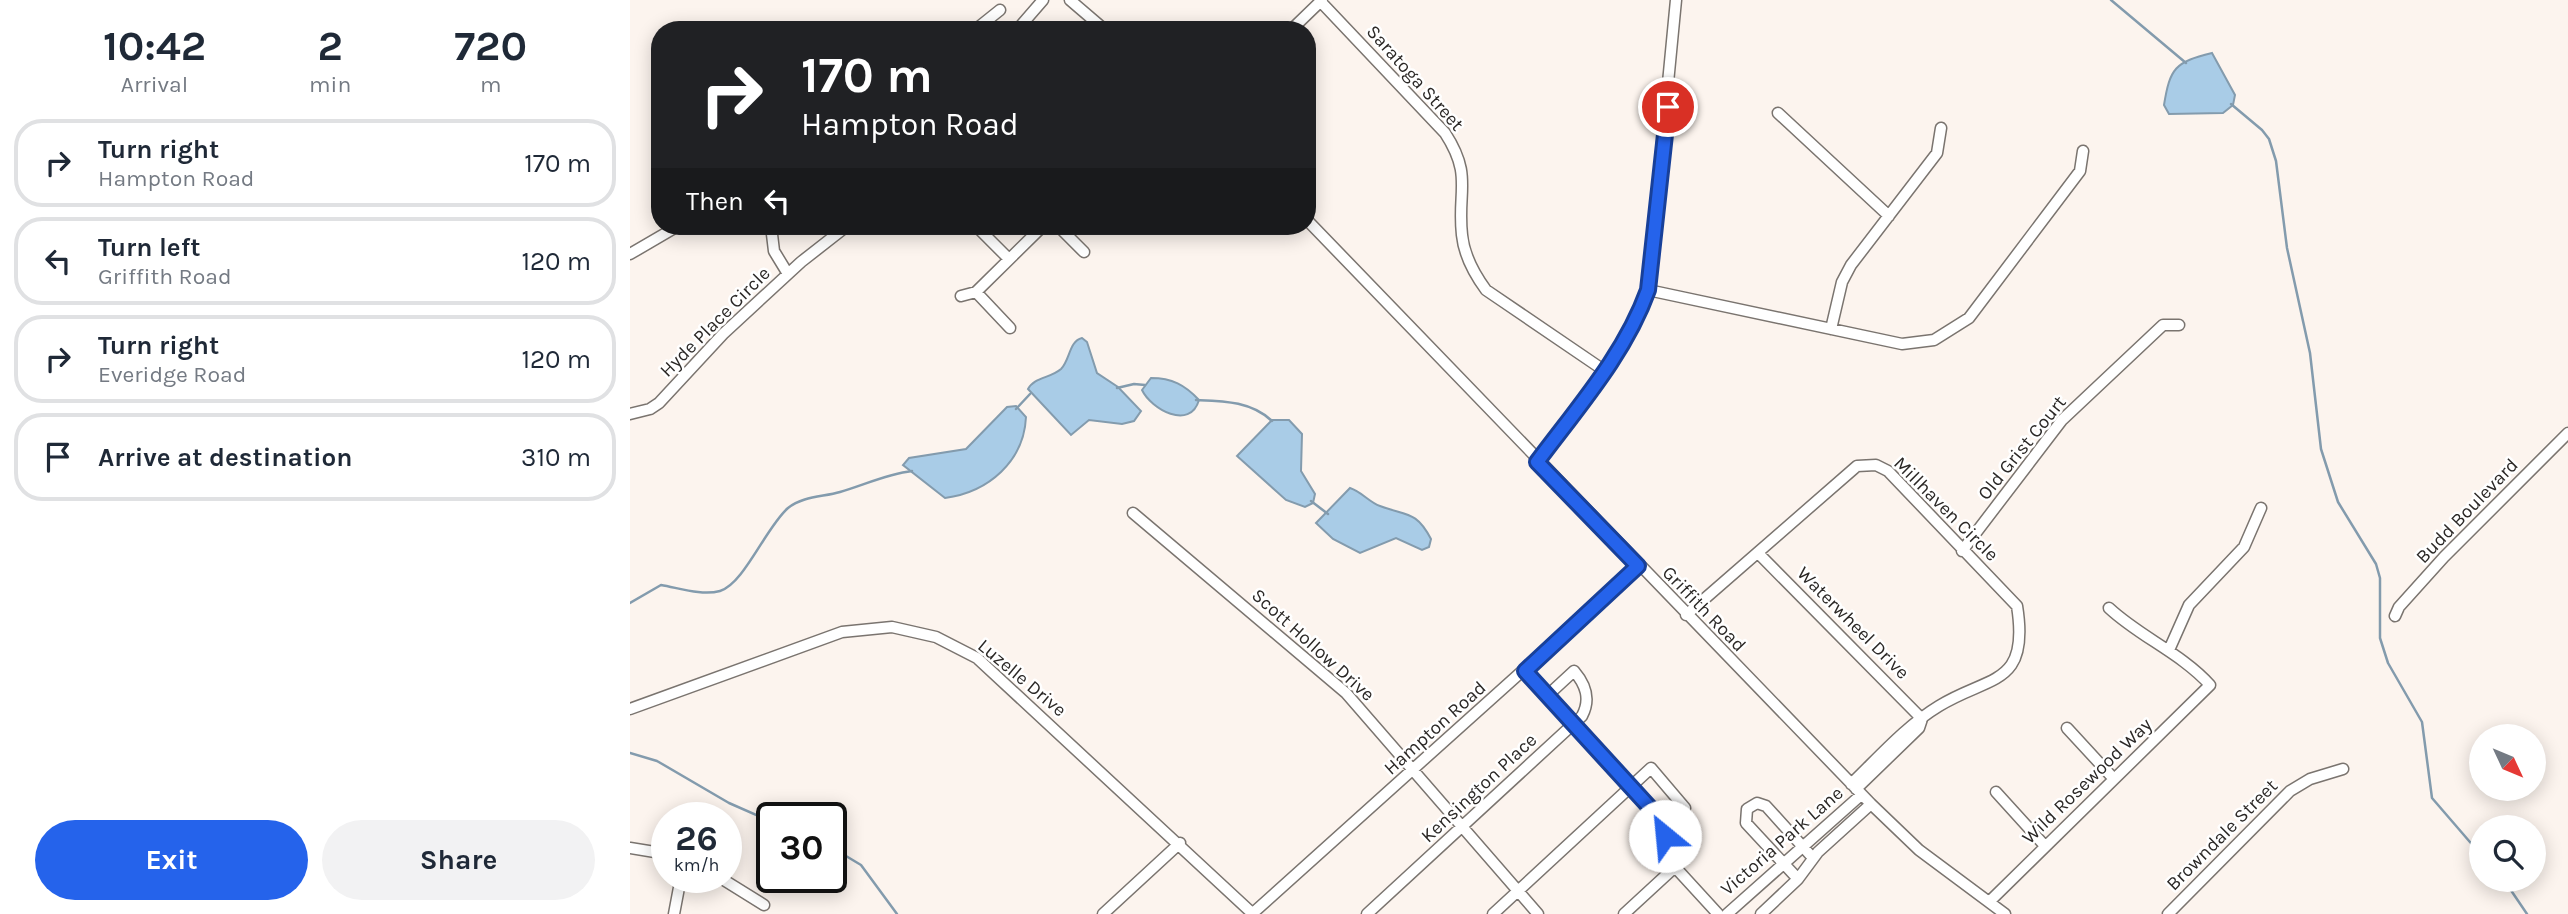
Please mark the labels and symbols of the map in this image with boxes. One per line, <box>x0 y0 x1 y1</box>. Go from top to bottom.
street label: Saratoga Street <box>1362 21 1468 135</box>
pin <box>1638 77 1698 137</box>
street label: Hyde Place Circle <box>655 262 775 382</box>
street label: Old Grist Court <box>1973 392 2071 504</box>
street label: Millhaven Circle <box>1889 452 2003 566</box>
street label: Budd Boulevard <box>2411 454 2523 568</box>
street label: Griffith Road <box>1658 562 1750 656</box>
street label: Waterwheel Drive <box>1792 562 1914 684</box>
street label: Scott Hollow Drive <box>1247 584 1379 706</box>
street label: Luzelle Drive <box>973 635 1071 721</box>
street label: Hampton Road <box>1380 677 1490 779</box>
street label: Wild Rosewood Way <box>2018 713 2156 848</box>
north arrow <box>2469 724 2546 802</box>
street label: Kensington Place <box>1417 729 1541 847</box>
street label: Browndale Street <box>2162 775 2282 895</box>
street label: Victoria Park Lane <box>1716 782 1848 900</box>
position arrow <box>1628 799 1702 873</box>
speed limit sign: 30 <box>756 802 847 893</box>

